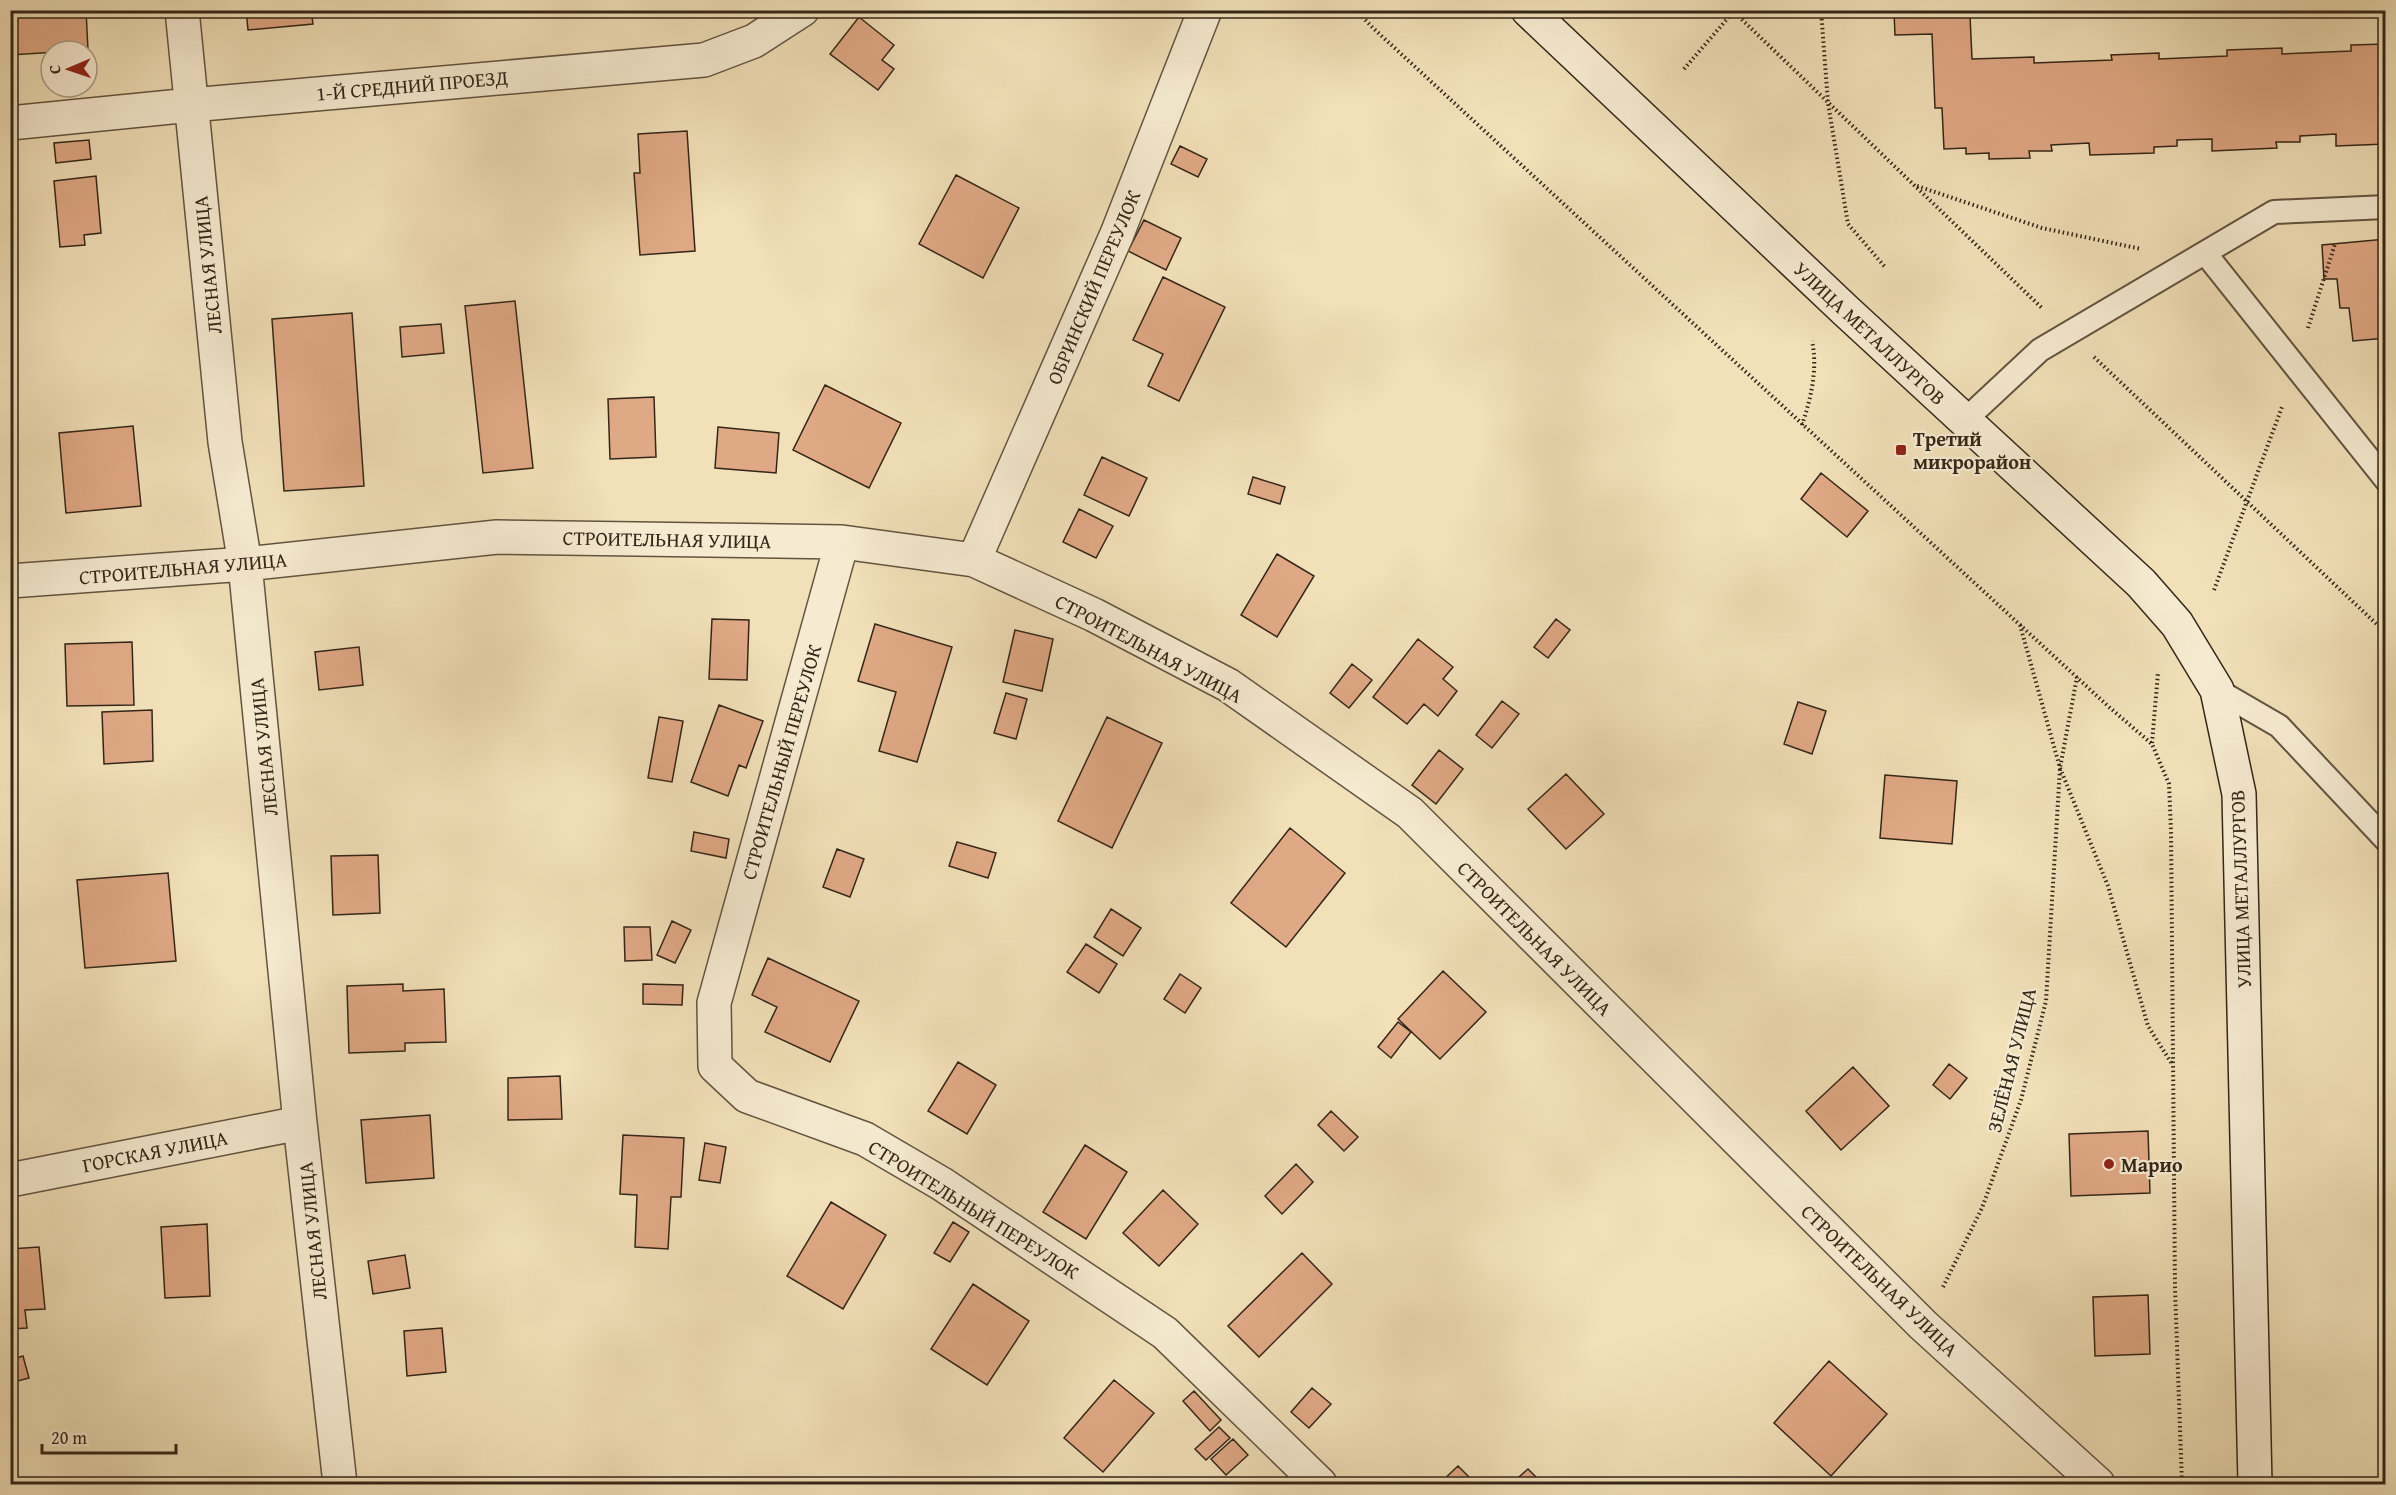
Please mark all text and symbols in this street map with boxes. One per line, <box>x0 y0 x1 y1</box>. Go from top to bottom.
north arrow <box>39 39 99 99</box>
street label: 1-Й СРЕДНИЙ ПРОЕЗД <box>315 62 509 108</box>
text: С <box>42 65 66 74</box>
street label: ОБРИНСКИЙ ПЕРЕУЛОК <box>1039 185 1147 389</box>
street label: ЛЕСНАЯ УЛИЦА <box>185 195 229 335</box>
street label: УЛИЦА МЕТАЛЛУРГОВ <box>1788 255 1952 411</box>
place label: Третий микрорайон <box>1913 424 2031 476</box>
marker: Третий микрорайон <box>1894 443 1908 457</box>
street label: СТРОИТЕЛЬНАЯ УЛИЦА <box>562 523 772 555</box>
street label: СТРОИТЕЛЬНАЯ УЛИЦА <box>78 544 288 592</box>
street label: СТРОИТЕЛЬНАЯ УЛИЦА <box>1050 586 1248 710</box>
street label: СТРОИТЕЛЬНЫЙ ПЕРЕУЛОК <box>734 640 829 883</box>
street label: ЛЕСНАЯ УЛИЦА <box>241 677 285 817</box>
street label: УЛИЦА МЕТАЛЛУРГОВ <box>2222 789 2258 989</box>
street label: СТРОИТЕЛЬНАЯ УЛИЦА <box>1451 854 1619 1022</box>
street label: ЗЕЛЁНАЯ УЛИЦА <box>1979 985 2043 1135</box>
street label: ГОРСКАЯ УЛИЦА <box>80 1123 230 1179</box>
street label: СТРОИТЕЛЬНЫЙ ПЕРЕУЛОК <box>863 1132 1086 1286</box>
place label: Марио <box>2121 1150 2183 1179</box>
marker: Марио <box>2102 1157 2116 1171</box>
street label: ЛЕСНАЯ УЛИЦА <box>290 1161 334 1301</box>
street label: СТРОИТЕЛЬНАЯ УЛИЦА <box>1795 1197 1965 1363</box>
scale bar <box>42 1417 176 1455</box>
text: 20 m <box>51 1424 87 1451</box>

